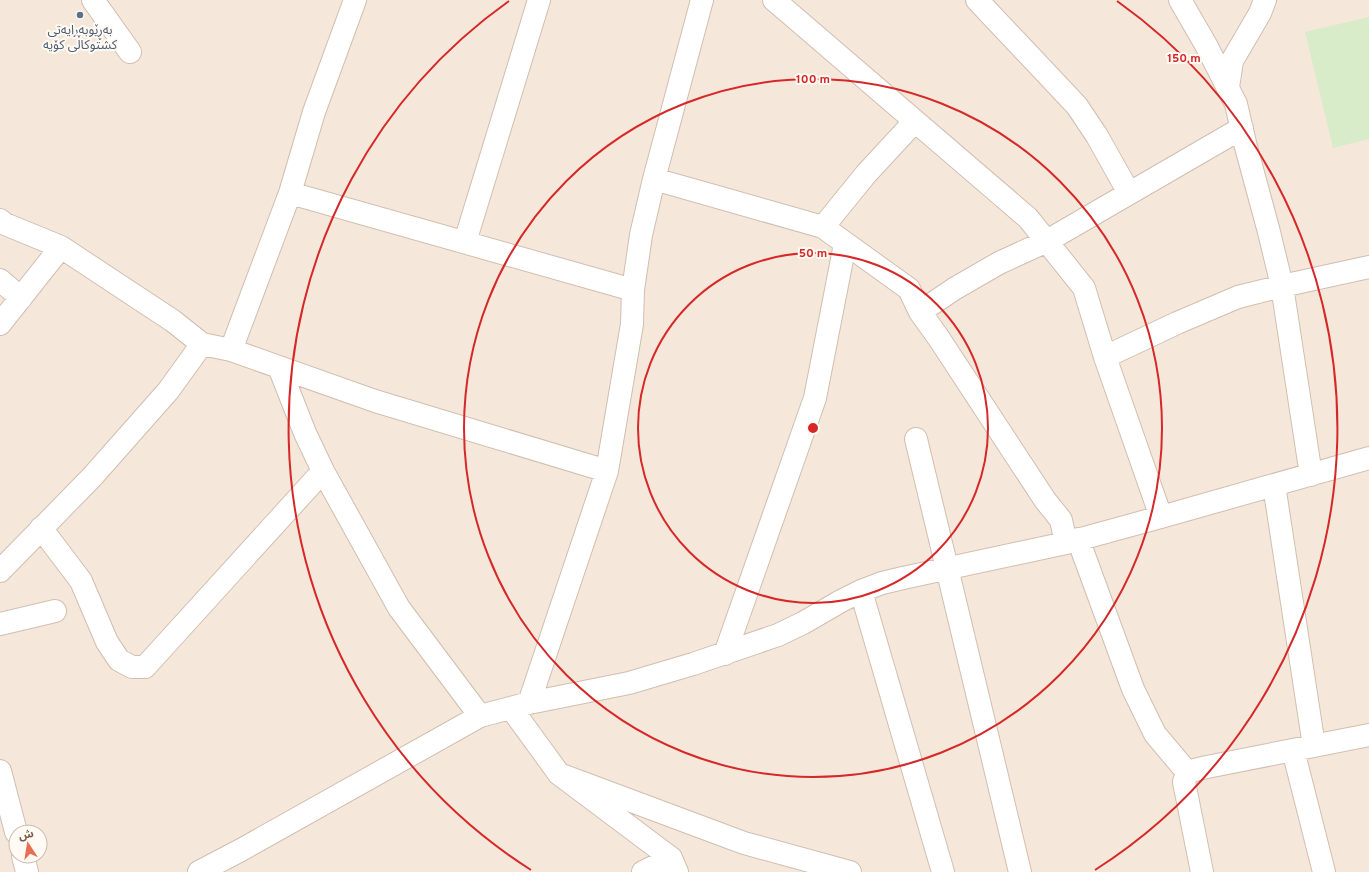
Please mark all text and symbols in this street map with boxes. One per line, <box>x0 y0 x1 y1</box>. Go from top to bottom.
marker: بەڕێوبەرایەتی کشتوکاڵی کۆیە <box>75 10 85 20</box>
place label: بەڕێوبەرایەتی کشتوکاڵی کۆیە <box>43 23 118 54</box>
text: 150 m <box>1167 51 1201 67</box>
text: 100 m <box>796 72 830 88</box>
text: 50 m <box>799 246 827 262</box>
centre of rings <box>806 421 820 435</box>
north arrow <box>8 824 48 864</box>
text: ش <box>17 827 35 844</box>

